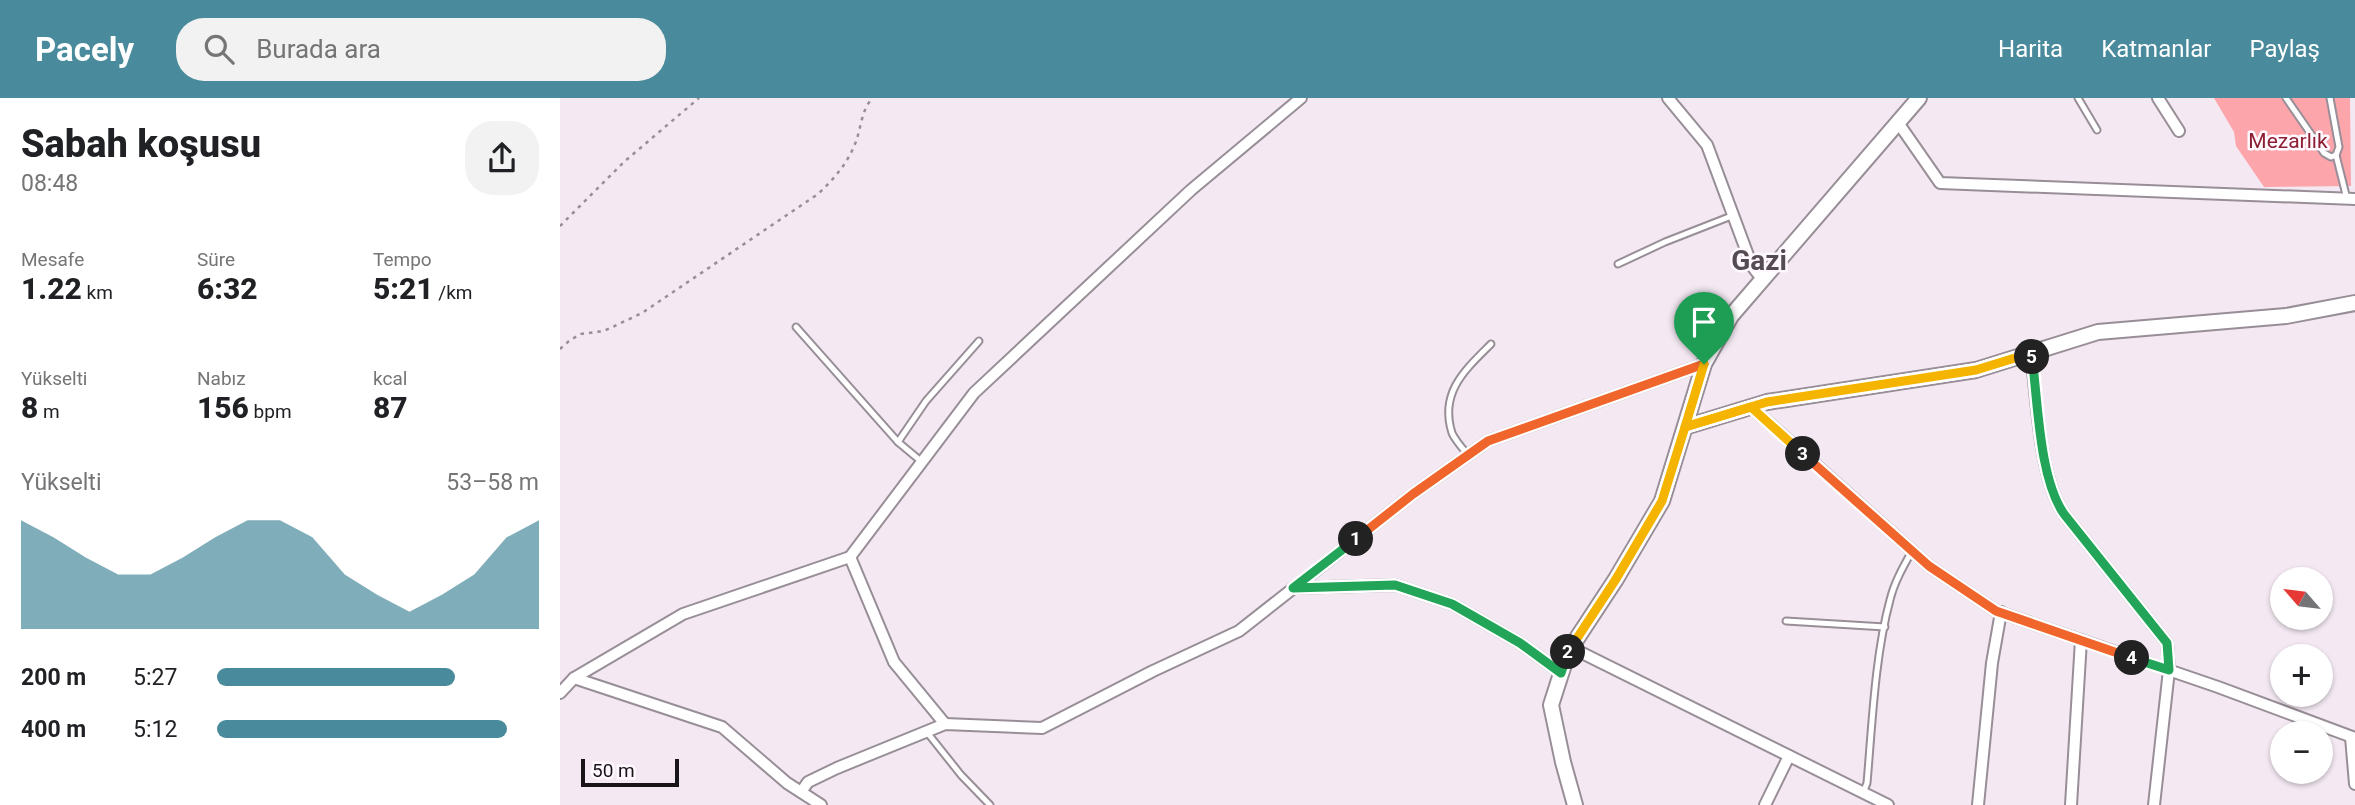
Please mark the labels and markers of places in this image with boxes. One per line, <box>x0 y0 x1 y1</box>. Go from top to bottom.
pin <box>1674 292 1734 364</box>
pin: 5 <box>2014 340 2050 374</box>
pin: 3 <box>1786 436 1820 472</box>
pin: 1 <box>1338 522 1374 556</box>
pin: 2 <box>1550 634 1586 670</box>
pin: 4 <box>2114 640 2150 676</box>

